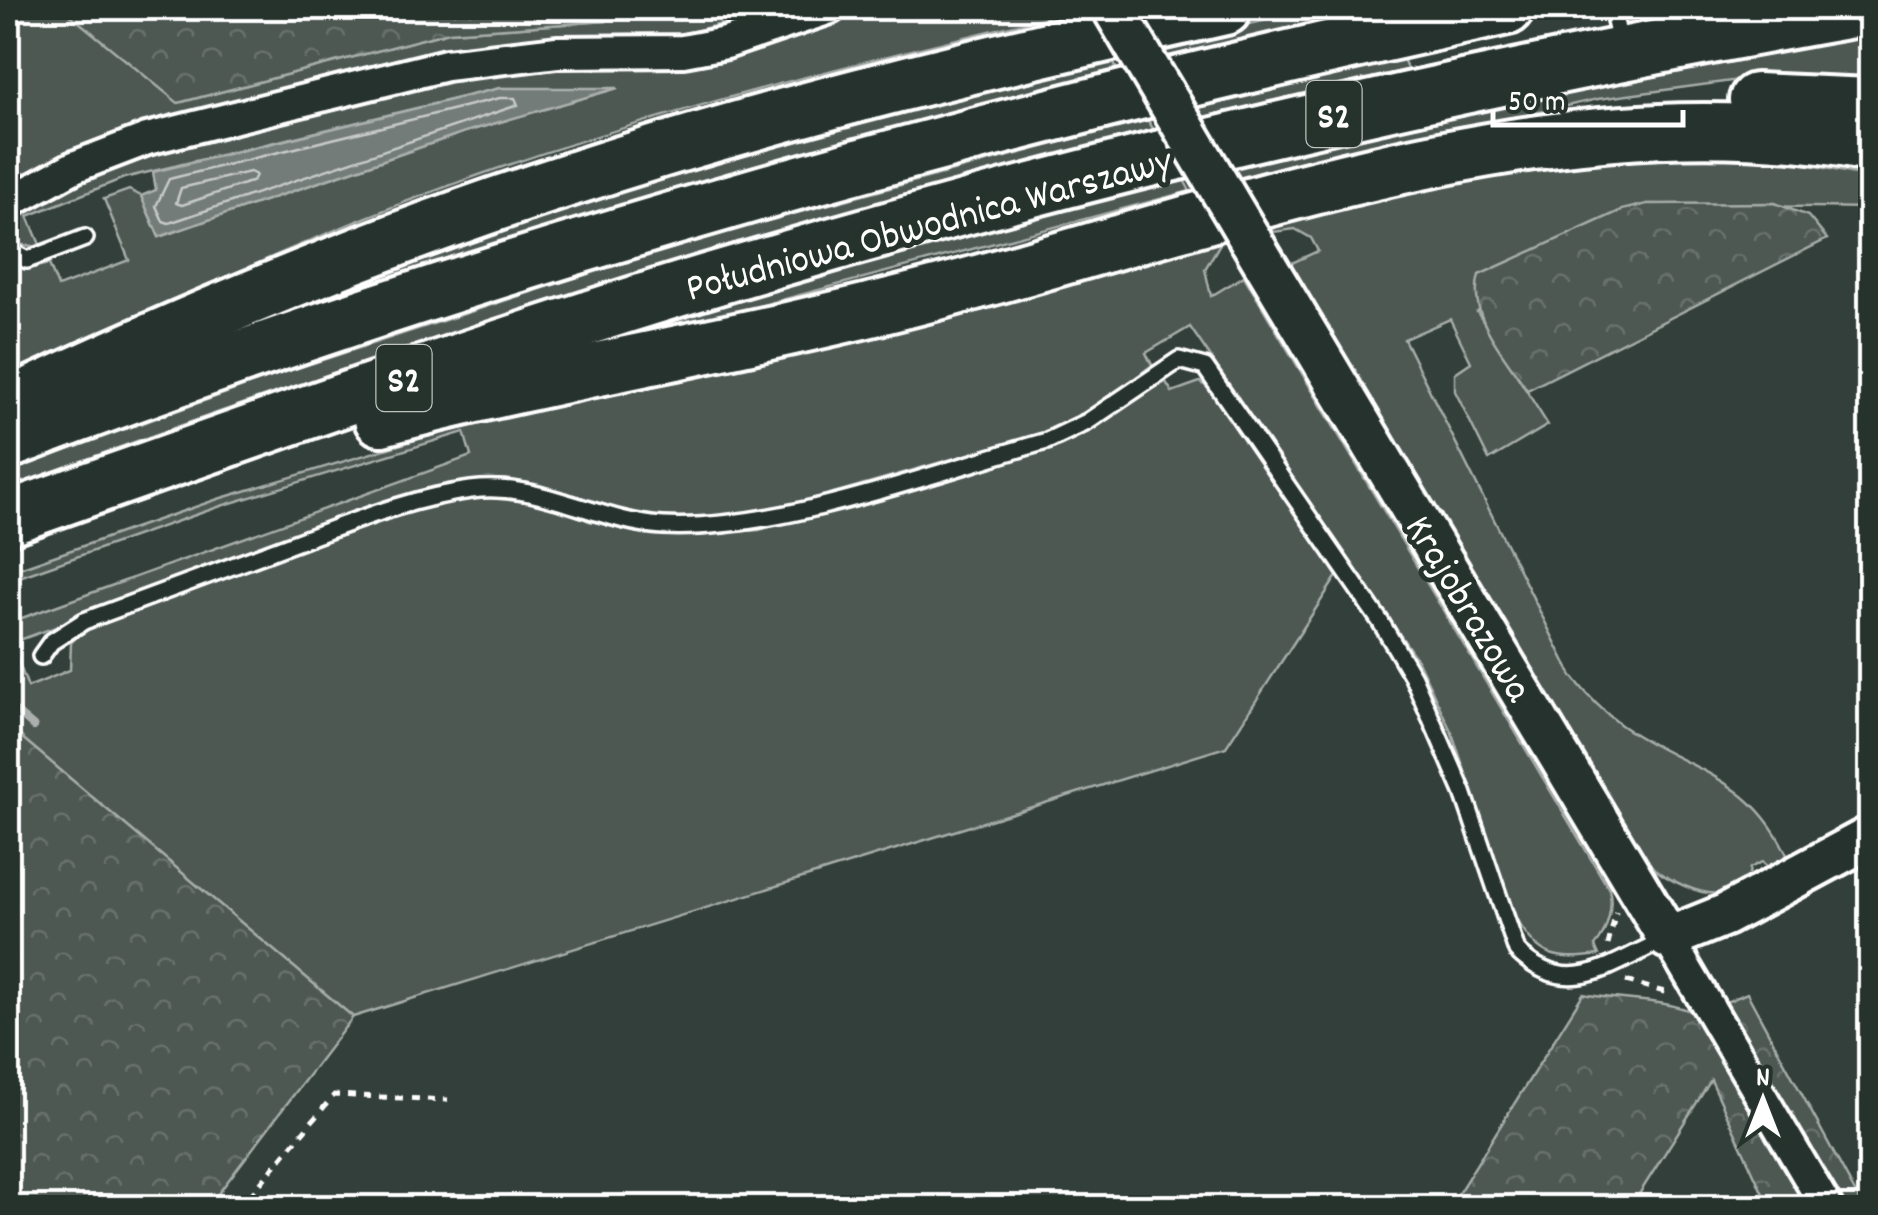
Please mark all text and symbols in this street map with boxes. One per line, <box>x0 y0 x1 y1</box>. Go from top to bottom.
scale bar <box>1493 65 1683 127</box>
road number: S2 <box>1306 81 1362 147</box>
text: 50 m <box>1508 83 1566 126</box>
street label: Południowa Obwodnica Warszawy <box>680 136 1180 321</box>
road number: S2 <box>376 345 432 411</box>
street label: Krajobrazowa <box>1387 506 1544 716</box>
north arrow <box>1713 1050 1813 1150</box>
text: N <box>1756 1060 1770 1100</box>

